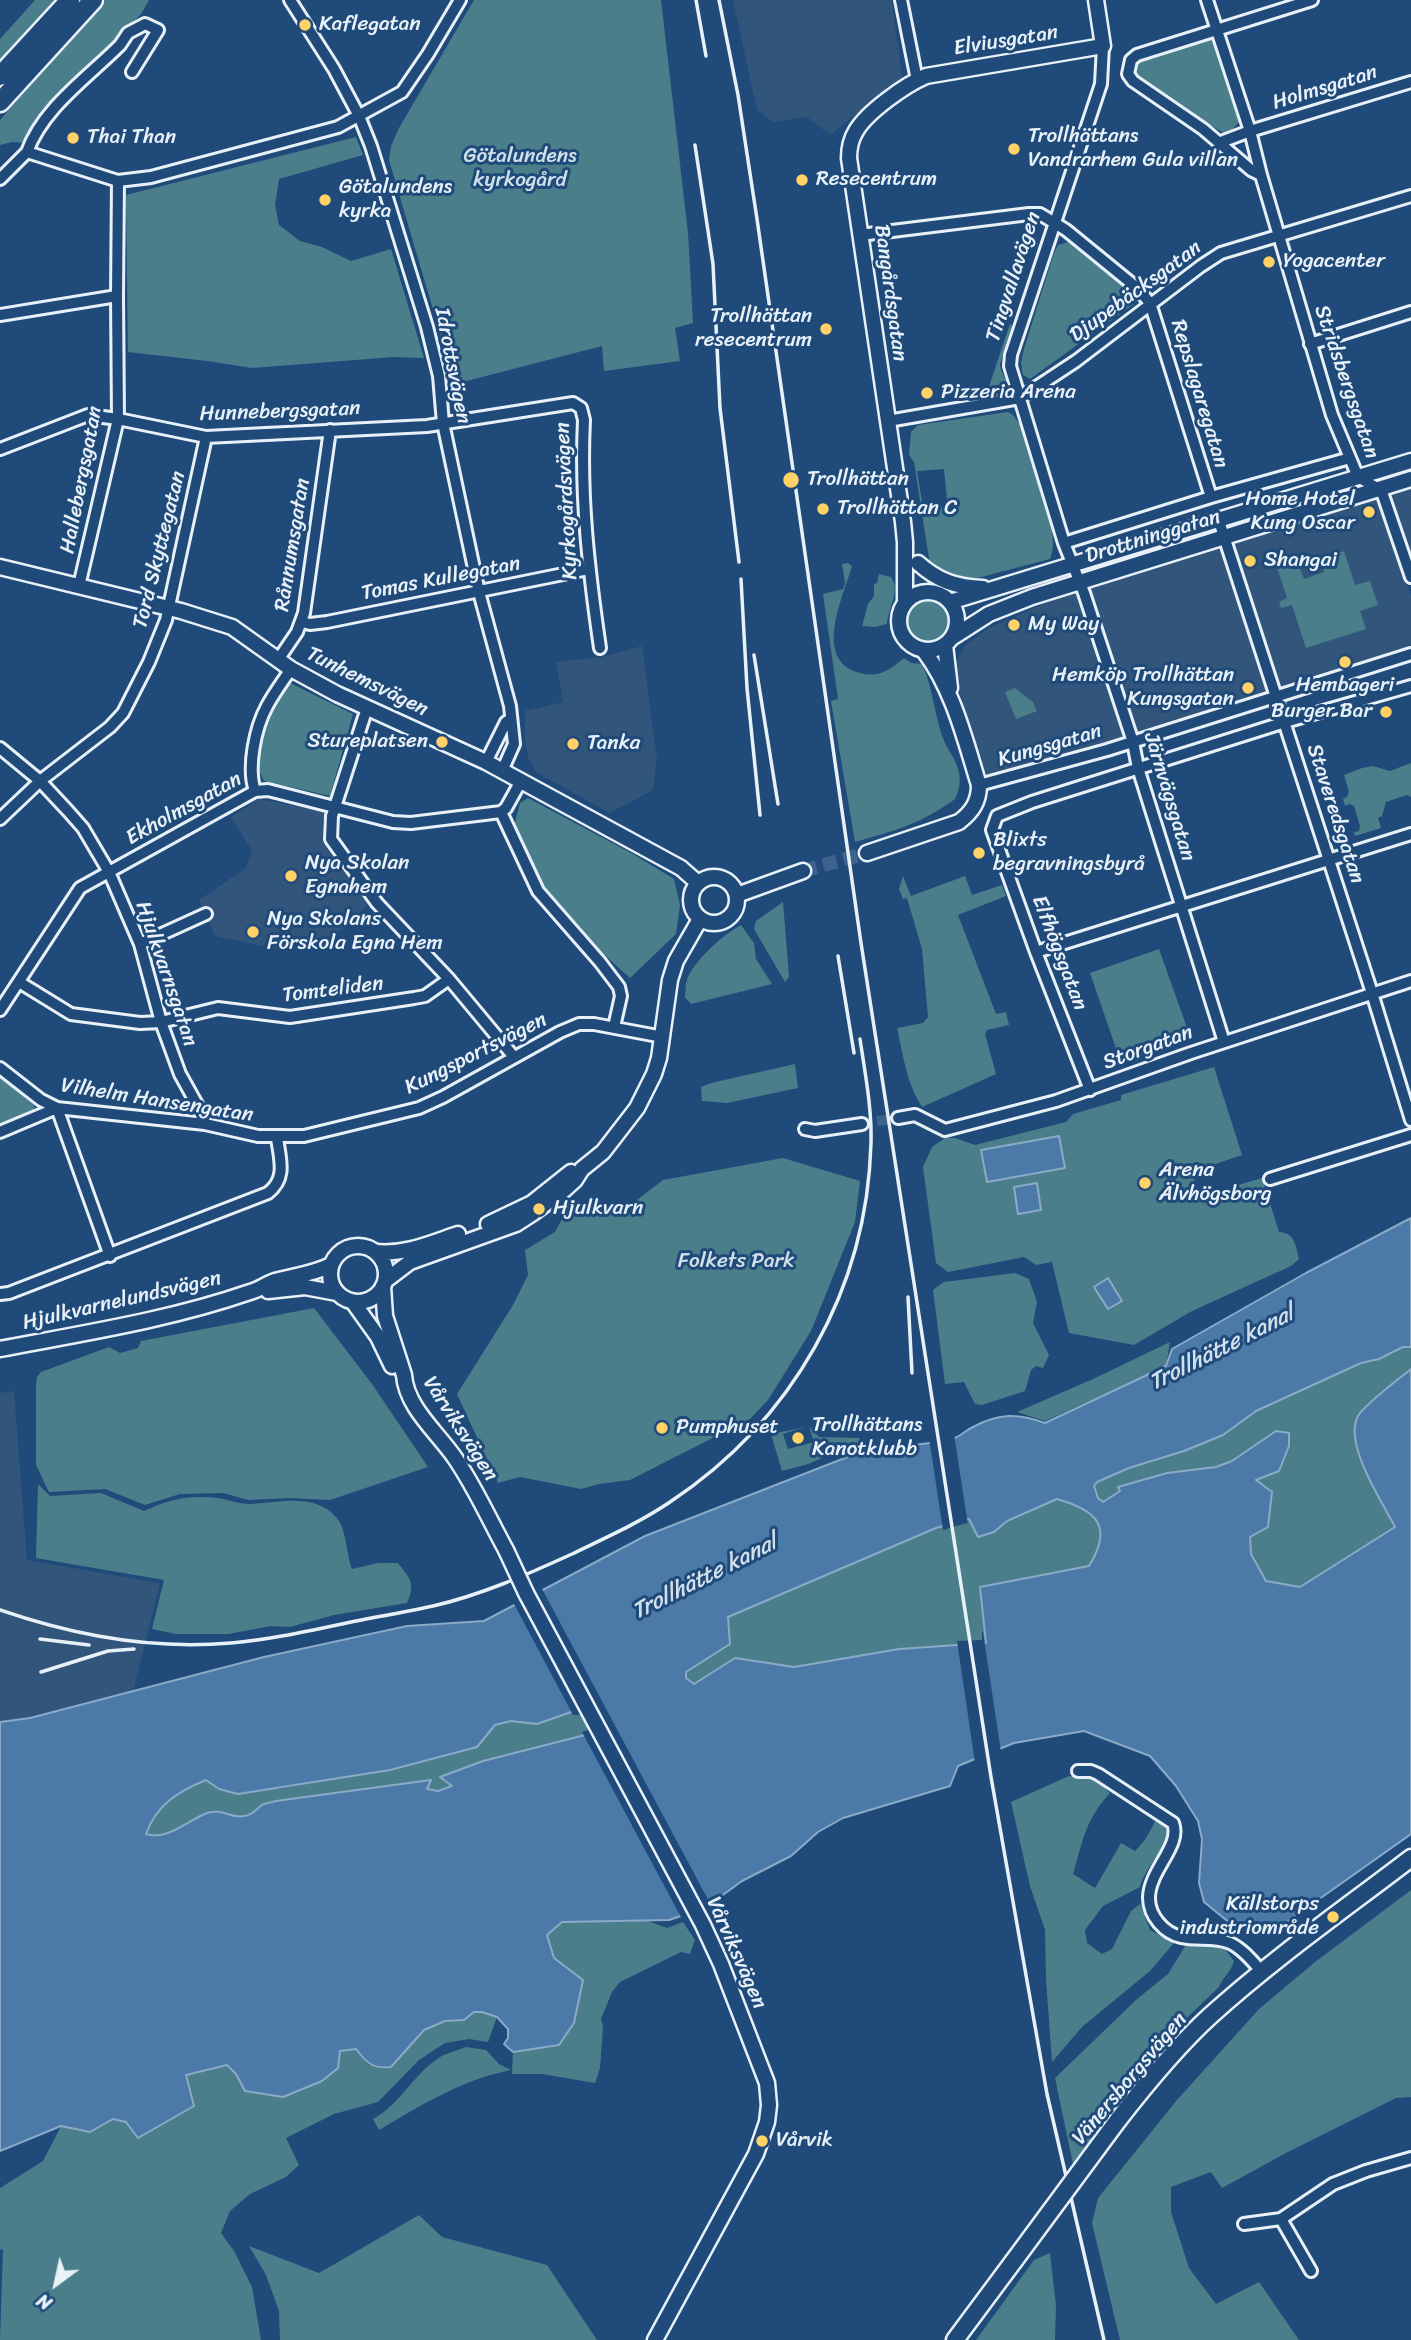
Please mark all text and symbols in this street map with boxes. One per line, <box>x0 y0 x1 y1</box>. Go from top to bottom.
place label: Kaflegatan <box>319 12 421 38</box>
marker: Kaflegatan <box>297 17 313 33</box>
street label: Elviusgatan <box>952 20 1060 62</box>
street label: Holmsgatan <box>1269 60 1381 116</box>
place label: Trollhättans Vandrarhem Gula villan <box>1028 124 1238 174</box>
place label: Thai Than <box>87 125 176 151</box>
marker: Thai Than <box>65 130 81 146</box>
marker: Trollhättans Vandrarhem Gula villan <box>1006 141 1022 157</box>
park label: Götalundens kyrkogård <box>463 144 577 194</box>
place label: Resecentrum <box>816 167 937 193</box>
marker: Resecentrum <box>794 172 810 188</box>
place label: Götalundens kyrka <box>339 175 452 225</box>
marker: Götalundens kyrka <box>317 192 333 208</box>
street label: Tingvallavägen <box>981 209 1047 345</box>
street label: Bangårdsgatan <box>868 223 912 363</box>
street label: Djupebäcksgatan <box>1065 236 1207 348</box>
place label: Yogacenter <box>1283 249 1385 275</box>
marker: Yogacenter <box>1261 254 1277 270</box>
street label: Stridsbergsgatan <box>1308 302 1384 462</box>
place label: Trollhättan resecentrum <box>695 304 812 354</box>
street label: Idrottsvägen <box>428 306 476 426</box>
street label: Repslagaregatan <box>1165 317 1233 471</box>
marker: Trollhättan resecentrum <box>818 321 834 337</box>
place label: Pizzeria Arena <box>941 380 1076 406</box>
marker: Pizzeria Arena <box>919 385 935 401</box>
street label: Hunnebergsgatan <box>199 397 361 427</box>
street label: Hallebergsgatan <box>55 404 109 556</box>
street label: Kyrkogårdsvägen <box>550 422 584 580</box>
place label: Trollhättan <box>807 467 909 493</box>
street label: Tord Skyttegatan <box>128 469 192 631</box>
marker: Trollhättan <box>781 470 801 490</box>
street label: Rånnumsgatan <box>270 477 316 613</box>
place label: Home Hotel Kung Oscar <box>1246 487 1355 537</box>
place label: Trollhättan C <box>837 496 957 522</box>
marker: Trollhättan C <box>815 501 831 517</box>
marker: Home Hotel Kung Oscar <box>1361 504 1377 520</box>
street label: Drottninggatan <box>1082 505 1224 569</box>
place label: Shangai <box>1264 548 1337 574</box>
street label: Tomas Kullegatan <box>359 551 523 607</box>
marker: Shangai <box>1242 553 1258 569</box>
place label: My Way <box>1028 612 1099 638</box>
marker: My Way <box>1006 617 1022 633</box>
street label: Tunhemsvägen <box>302 642 432 722</box>
marker: Hembageri <box>1337 654 1353 670</box>
place label: Hemköp Trollhättan Kungsgatan <box>1052 663 1234 713</box>
place label: Hembageri <box>1296 673 1394 699</box>
marker: Hemköp Trollhättan Kungsgatan <box>1240 680 1256 696</box>
place label: Burger Bar <box>1271 699 1372 725</box>
marker: Burger Bar <box>1378 704 1394 720</box>
street label: Kungsgatan <box>995 719 1105 773</box>
place label: Stureplatsen <box>307 729 428 755</box>
street label: Järnvägsgatan <box>1137 730 1201 864</box>
place label: Tanka <box>587 731 640 757</box>
marker: Stureplatsen <box>434 734 450 750</box>
marker: Tanka <box>565 736 581 752</box>
street label: Staveredsgatan <box>1301 741 1369 887</box>
street label: Ekholmsgatan <box>122 767 246 851</box>
place label: Blixts begravningsbyrå <box>993 828 1145 878</box>
marker: Blixts begravningsbyrå <box>971 845 987 861</box>
place label: Nya Skolan Egnahem <box>305 851 409 901</box>
marker: Nya Skolan Egnahem <box>283 868 299 884</box>
street label: Elfhögsgatan <box>1026 892 1092 1014</box>
street label: Hjulkvarnsgatan <box>129 898 203 1050</box>
place label: Nya Skolans Förskola Egna Hem <box>267 907 443 957</box>
marker: Nya Skolans Förskola Egna Hem <box>245 924 261 940</box>
street label: Tomteliden <box>281 971 385 1009</box>
street label: Kungsportsvägen <box>401 1007 551 1101</box>
street label: Storgatan <box>1100 1020 1196 1076</box>
street label: Vilhelm Hansengatan <box>59 1073 255 1129</box>
place label: Arena Älvhögsborg <box>1159 1158 1272 1208</box>
marker: Arena Älvhögsborg <box>1137 1175 1153 1191</box>
place label: Hjulkvarn <box>553 1196 643 1222</box>
marker: Hjulkvarn <box>531 1201 547 1217</box>
park label: Folkets Park <box>678 1249 794 1275</box>
street label: Hjulkvarnelundsvägen <box>20 1266 224 1336</box>
water label: Trollhätte kanal <box>1145 1300 1299 1398</box>
street label: Vårviksvägen <box>417 1372 503 1486</box>
place label: Trollhättans Kanotklubb <box>812 1413 922 1463</box>
place label: Pumphuset <box>676 1415 778 1441</box>
marker: Pumphuset <box>654 1420 670 1436</box>
marker: Trollhättans Kanotklubb <box>790 1430 806 1446</box>
water label: Trollhätte kanal <box>628 1529 782 1627</box>
place label: Källstorps industriområde <box>1180 1892 1319 1942</box>
street label: Vårviksvägen <box>700 1893 772 2013</box>
marker: Källstorps industriområde <box>1325 1909 1341 1925</box>
street label: Vänersborgsvägen <box>1067 2008 1193 2150</box>
place label: Vårvik <box>776 2128 833 2154</box>
marker: Vårvik <box>754 2133 770 2149</box>
north arrow <box>21 2249 91 2319</box>
text: N <box>30 2285 59 2319</box>

